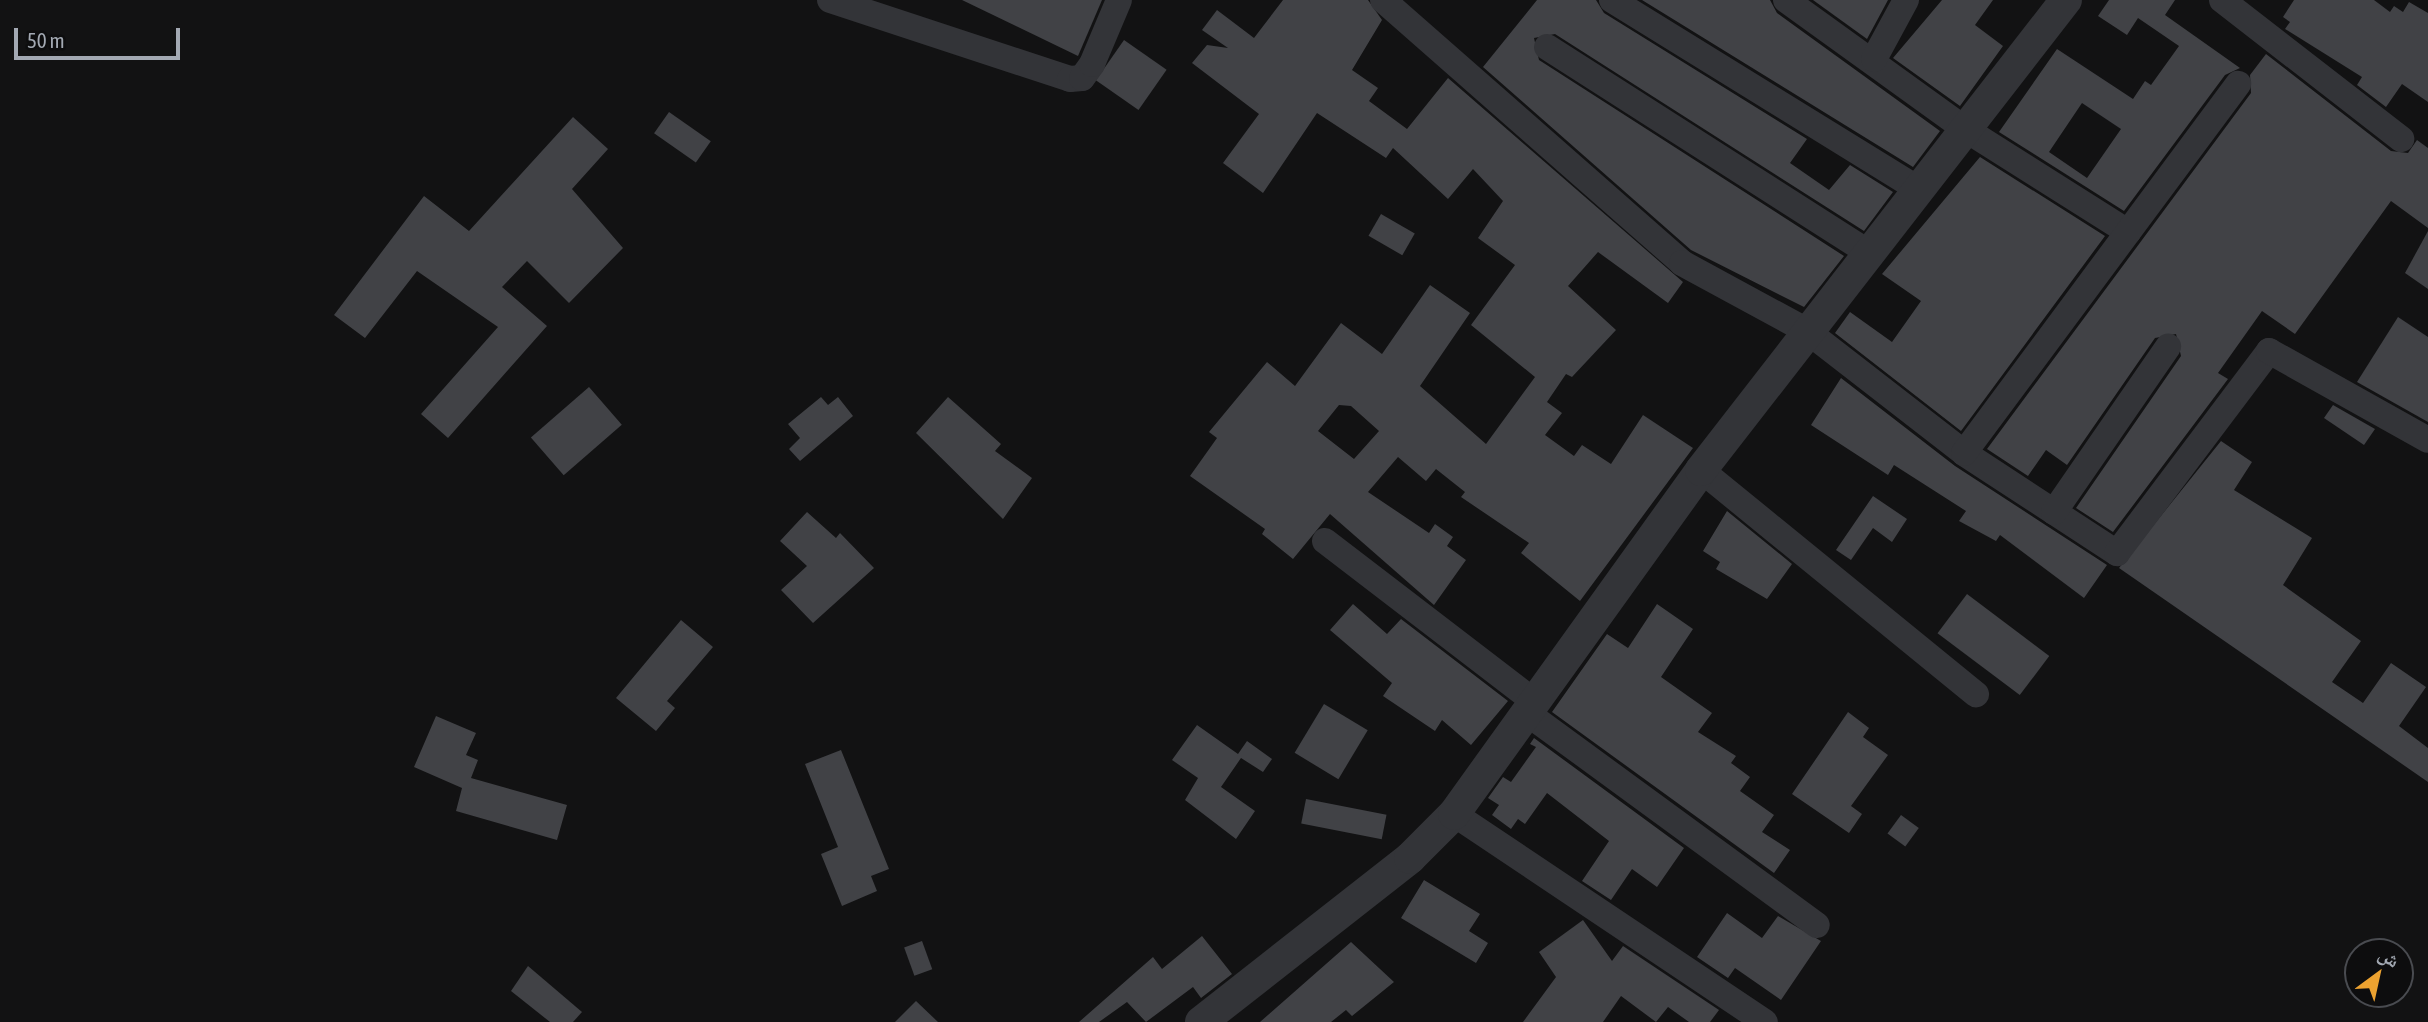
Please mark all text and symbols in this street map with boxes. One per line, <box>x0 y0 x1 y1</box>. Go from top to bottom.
scale bar <box>18 14 184 58</box>
text: 50 m <box>27 28 65 52</box>
north arrow <box>2344 938 2414 1008</box>
text: ش <box>2375 942 2404 972</box>

